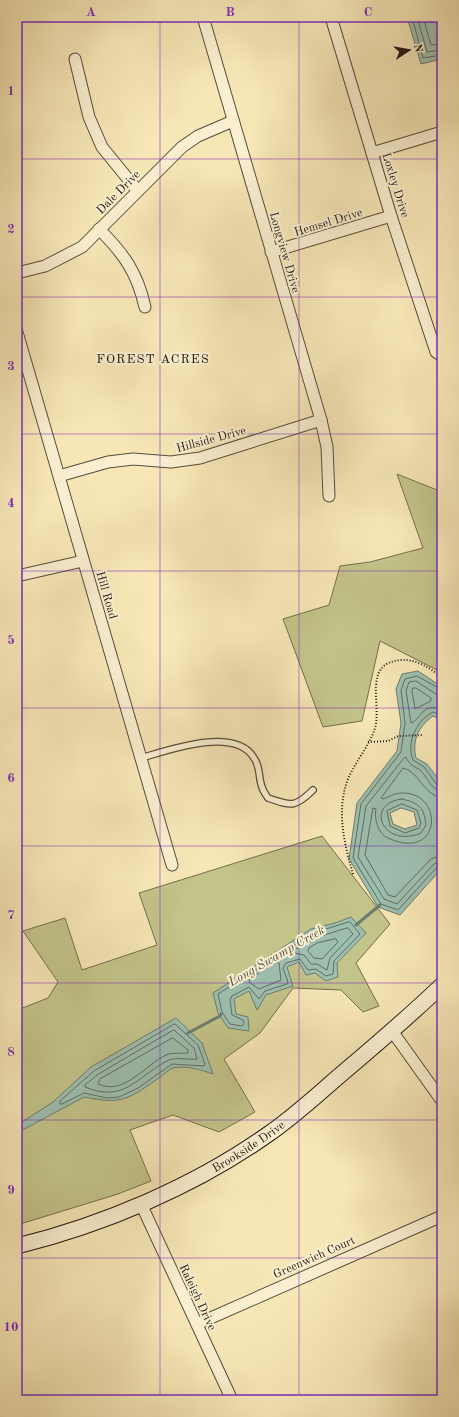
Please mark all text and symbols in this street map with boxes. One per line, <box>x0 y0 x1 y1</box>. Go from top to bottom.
text: A <box>86 6 96 19</box>
text: B <box>225 6 235 19</box>
text: C <box>364 6 372 19</box>
north arrow <box>389 30 429 70</box>
text: N <box>411 43 424 54</box>
text: 1 <box>7 85 15 98</box>
street label: Loxley Drive <box>379 151 411 220</box>
street label: Dale Drive <box>95 168 143 217</box>
street label: Hemsel Drive <box>293 207 364 239</box>
street label: Longview Drive <box>267 210 301 295</box>
text: 2 <box>7 223 15 236</box>
district label: FOREST ACRES <box>96 353 210 366</box>
text: 3 <box>7 360 15 373</box>
street label: Hillside Drive <box>175 425 248 455</box>
text: 4 <box>7 497 15 510</box>
street label: Hill Road <box>93 570 119 621</box>
text: 5 <box>7 634 15 647</box>
text: 6 <box>7 772 15 785</box>
text: 7 <box>7 909 15 922</box>
water label: Long Swamp Creek <box>225 923 327 990</box>
text: 8 <box>7 1046 15 1059</box>
street label: Brookside Drive <box>210 1119 288 1175</box>
text: 9 <box>7 1184 15 1197</box>
street label: Greenwich Court <box>272 1234 357 1281</box>
street label: Raleigh Drive <box>177 1262 218 1333</box>
text: 10 <box>3 1321 19 1334</box>

